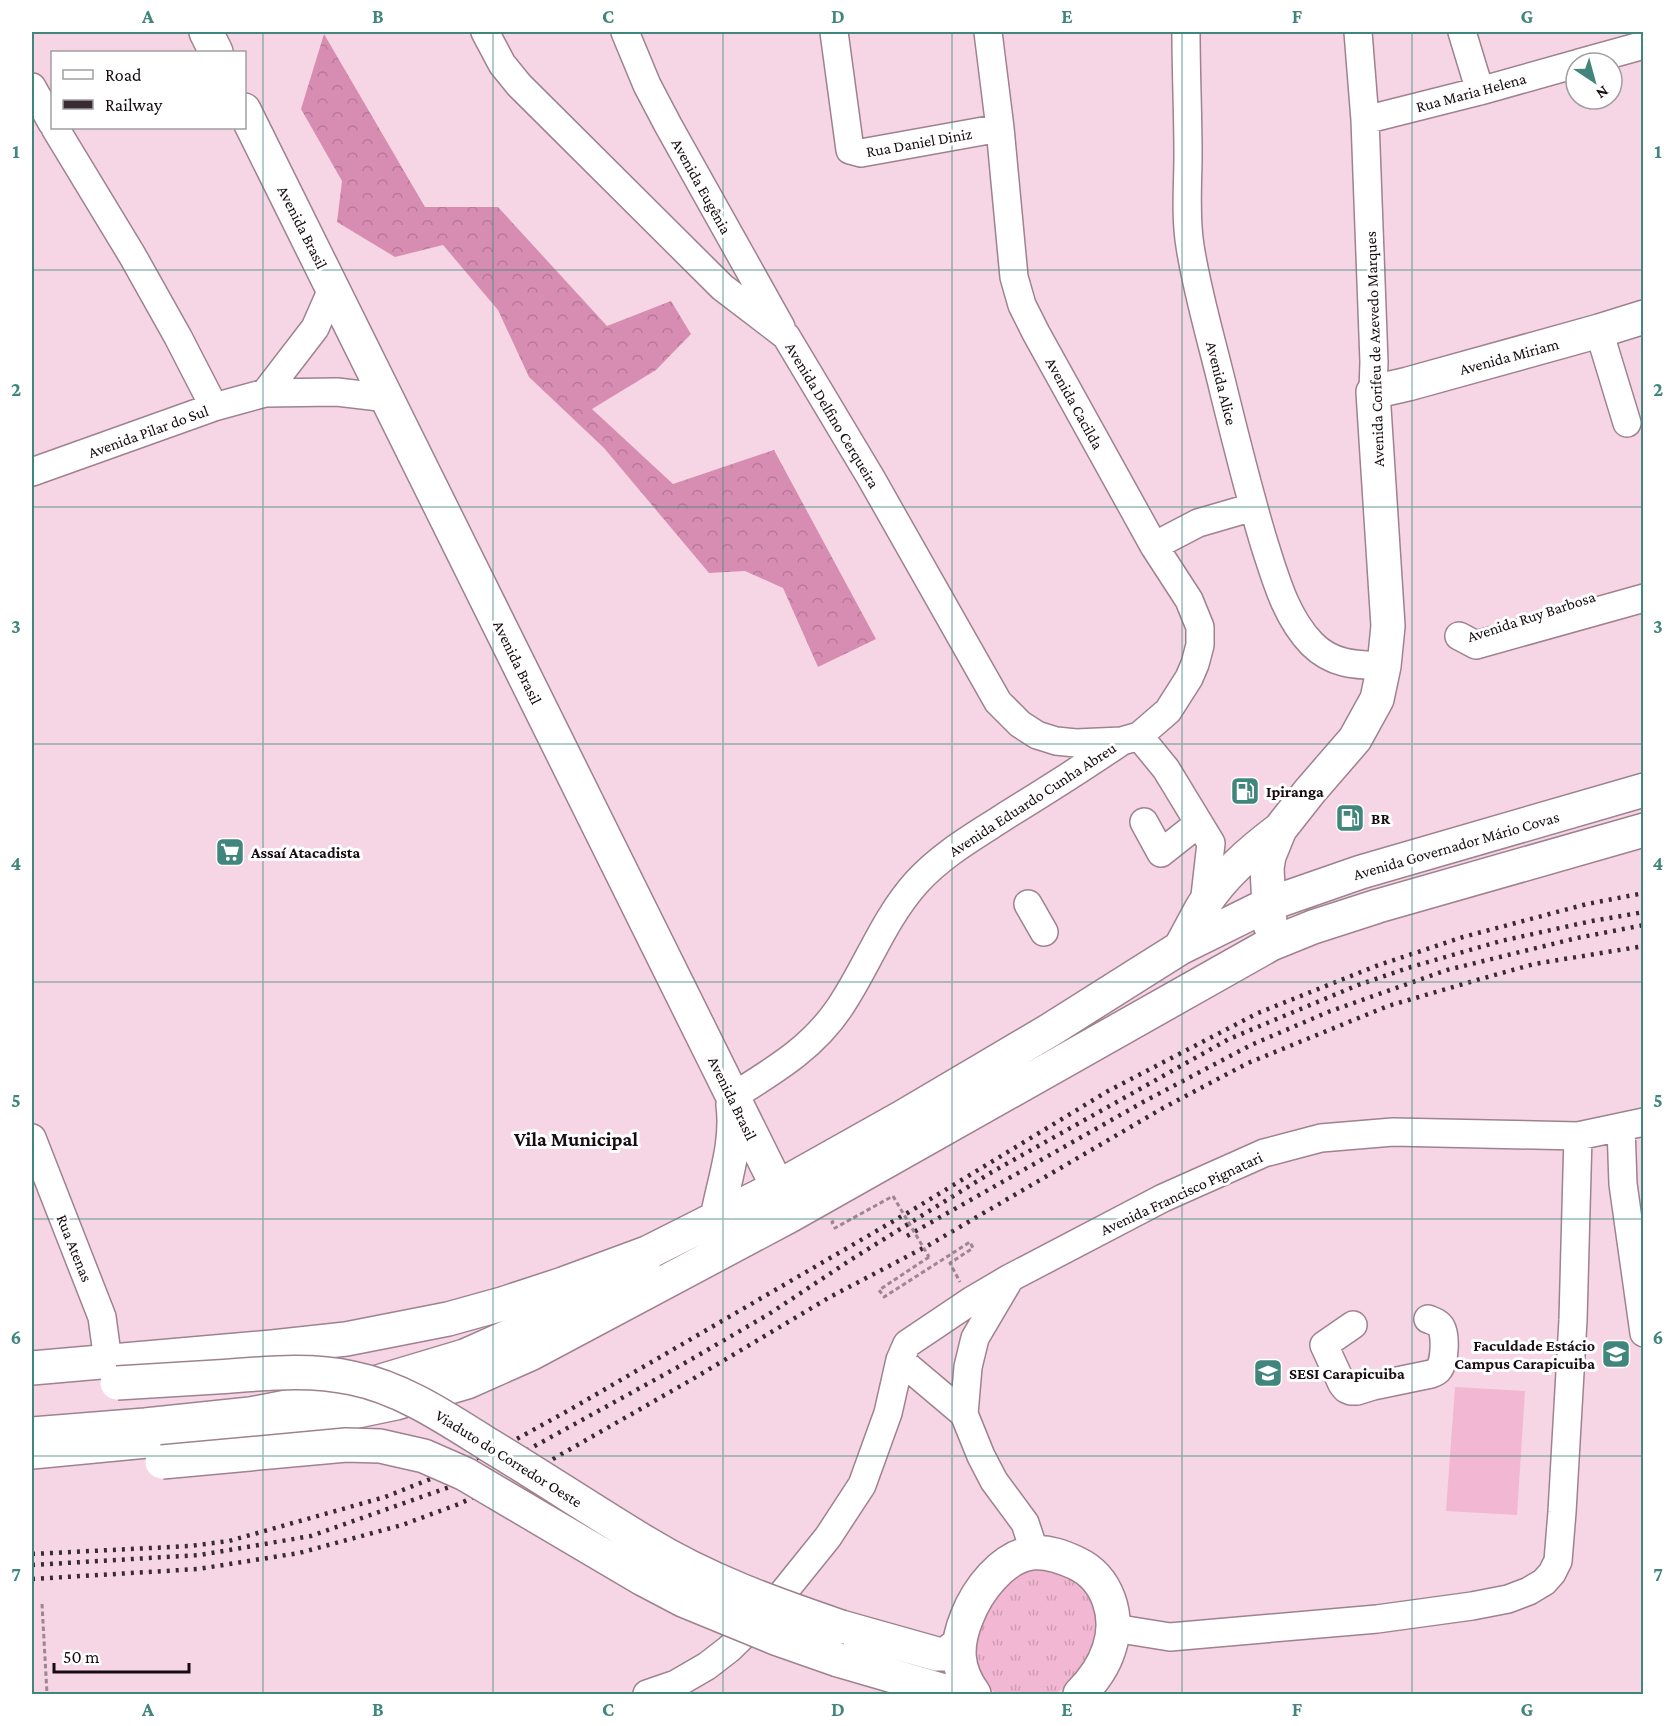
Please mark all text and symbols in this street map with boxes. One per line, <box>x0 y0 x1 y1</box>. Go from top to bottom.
text: A <box>141 5 155 27</box>
text: B <box>372 5 384 27</box>
text: C <box>602 5 614 27</box>
text: D <box>831 5 845 27</box>
text: E <box>1061 5 1073 27</box>
text: F <box>1292 5 1303 27</box>
text: G <box>1521 5 1534 27</box>
legend <box>51 51 246 129</box>
north arrow <box>1564 51 1624 111</box>
text: Road <box>105 65 142 85</box>
street label: Rua Maria Helena <box>1414 69 1529 115</box>
text: N <box>1593 83 1612 103</box>
text: Railway <box>105 95 163 115</box>
street label: Rua Daniel Diniz <box>865 125 973 160</box>
street label: Avenida Eugênia <box>667 136 735 238</box>
text: 1 <box>12 140 20 162</box>
text: 1 <box>1654 140 1662 162</box>
street label: Avenida Brasil <box>274 183 331 272</box>
street label: Avenida Corifeu de Azevedo Marques <box>1362 231 1388 467</box>
street label: Avenida Miriam <box>1458 335 1561 378</box>
street label: Avenida Delfino Cerqueira <box>781 339 883 492</box>
street label: Avenida Alice <box>1203 339 1240 427</box>
street label: Avenida Cacilda <box>1042 354 1107 453</box>
text: 2 <box>11 378 21 400</box>
text: 2 <box>1653 378 1663 400</box>
street label: Avenida Pilar do Sul <box>86 402 211 461</box>
street label: Avenida Ruy Barbosa <box>1465 588 1598 646</box>
text: 3 <box>11 615 21 637</box>
text: 3 <box>1653 615 1663 637</box>
street label: Avenida Brasil <box>490 618 545 707</box>
street label: Avenida Eduardo Cunha Abreu <box>946 739 1119 860</box>
fuel station icon: Ipiranga <box>1229 775 1261 807</box>
place label: Ipiranga <box>1266 783 1324 800</box>
fuel station icon: BR <box>1334 802 1366 834</box>
street label: Avenida Governador Mário Covas <box>1351 808 1561 883</box>
place label: BR <box>1371 810 1390 827</box>
supermarket icon: Assaí Atacadista <box>214 836 246 868</box>
place label: Assaí Atacadista <box>250 844 360 861</box>
text: 4 <box>11 852 22 874</box>
text: 4 <box>1653 852 1664 874</box>
street label: Avenida Brasil <box>705 1054 760 1143</box>
text: 5 <box>11 1089 21 1111</box>
text: 5 <box>1653 1089 1663 1111</box>
district label: Vila Municipal <box>513 1128 638 1150</box>
street label: Avenida Francisco Pignatari <box>1097 1148 1265 1239</box>
street label: Rua Atenas <box>53 1212 96 1284</box>
text: 6 <box>11 1326 21 1348</box>
text: 6 <box>1653 1326 1663 1348</box>
place label: Faculdade Estácio Campus Carapicuiba <box>1454 1337 1595 1372</box>
school or university icon: Faculdade Estácio Campus Carapicuiba <box>1600 1338 1632 1370</box>
school or university icon: SESI Carapicuiba <box>1252 1357 1284 1389</box>
place label: SESI Carapicuiba <box>1289 1365 1405 1382</box>
street label: Viaduto do Corredor Oeste <box>432 1406 585 1511</box>
text: 7 <box>11 1563 21 1585</box>
text: 7 <box>1653 1563 1663 1585</box>
scale bar <box>54 1636 189 1674</box>
text: 50 m <box>63 1647 100 1667</box>
text: A <box>141 1698 155 1720</box>
text: B <box>372 1698 384 1720</box>
text: C <box>602 1698 614 1720</box>
text: D <box>831 1698 845 1720</box>
text: E <box>1061 1698 1073 1720</box>
text: F <box>1292 1698 1303 1720</box>
text: G <box>1521 1698 1534 1720</box>

